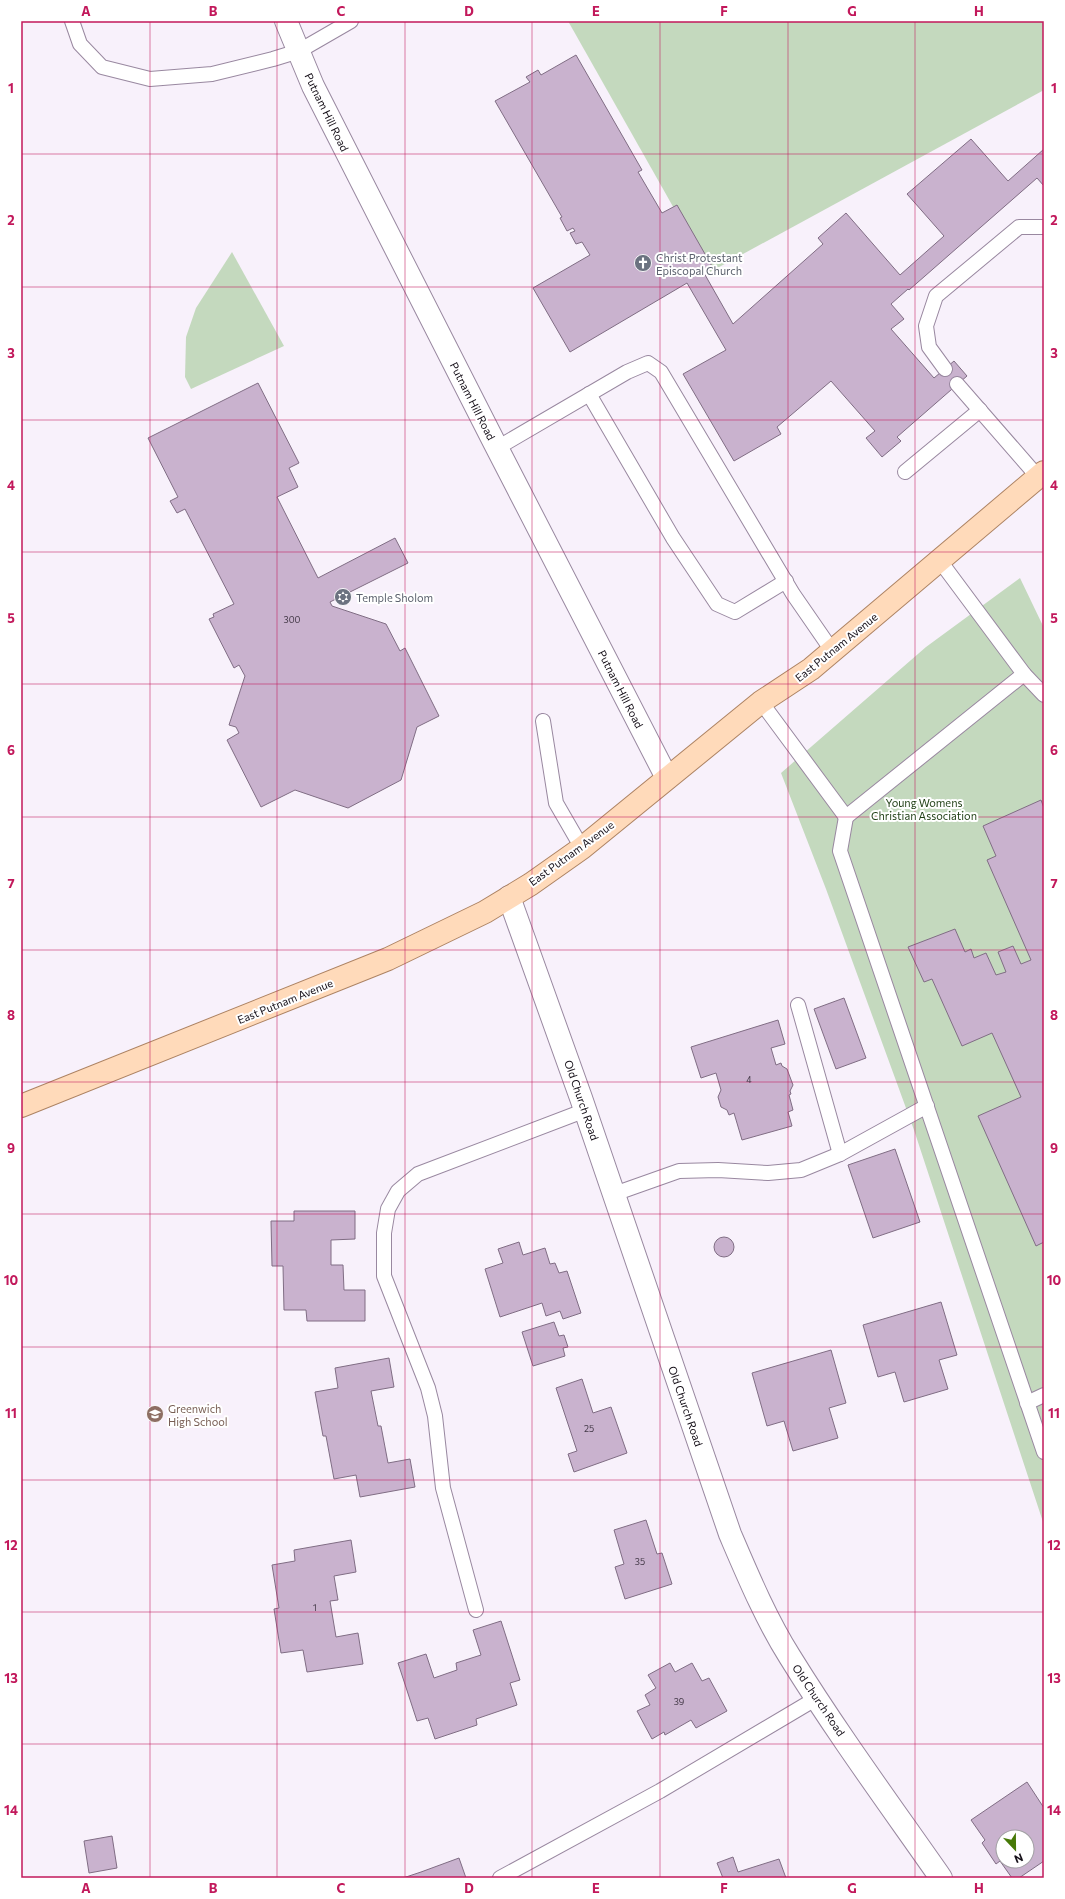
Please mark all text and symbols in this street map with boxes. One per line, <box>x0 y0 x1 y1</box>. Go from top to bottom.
text: A <box>81 3 91 19</box>
text: B <box>209 3 218 19</box>
text: C <box>337 3 346 19</box>
text: D <box>464 3 474 19</box>
text: E <box>592 3 600 19</box>
text: F <box>720 3 728 19</box>
text: G <box>847 3 857 19</box>
text: H <box>974 3 984 19</box>
street label: Putnam Hill Road <box>302 71 352 153</box>
text: 1 <box>8 80 14 96</box>
text: 1 <box>1051 80 1057 96</box>
text: 2 <box>7 212 15 228</box>
text: 2 <box>1050 212 1058 228</box>
place label: Christ Protestant Episcopal Church <box>656 251 743 277</box>
church icon: Christ Protestant Episcopal Church <box>633 253 653 273</box>
text: 3 <box>7 345 15 361</box>
text: 3 <box>1050 345 1058 361</box>
street label: Putnam Hill Road <box>448 360 498 442</box>
text: 4 <box>7 477 15 493</box>
text: 4 <box>1050 477 1058 493</box>
synagogue icon: Temple Sholom <box>333 587 353 607</box>
place label: Temple Sholom <box>356 591 433 604</box>
text: 5 <box>7 610 15 626</box>
street label: East Putnam Avenue <box>792 610 880 684</box>
text: 5 <box>1050 610 1058 626</box>
house number: 300 <box>284 614 301 625</box>
street label: Putnam Hill Road <box>596 648 646 730</box>
text: 6 <box>7 742 15 758</box>
text: 6 <box>1050 742 1058 758</box>
park label: Young Womens Christian Association <box>871 796 977 822</box>
street label: East Putnam Avenue <box>526 818 616 888</box>
text: 7 <box>7 875 15 891</box>
text: 7 <box>1050 875 1058 891</box>
street label: East Putnam Avenue <box>235 976 335 1026</box>
text: 8 <box>7 1007 15 1023</box>
text: 8 <box>1050 1007 1058 1023</box>
street label: Old Church Road <box>562 1058 602 1142</box>
house number: 4 <box>746 1074 752 1085</box>
text: 9 <box>7 1140 15 1156</box>
text: 9 <box>1050 1140 1058 1156</box>
text: 10 <box>4 1272 19 1288</box>
text: 10 <box>1047 1272 1062 1288</box>
street label: Old Church Road <box>666 1364 706 1448</box>
place label: Greenwich High School <box>168 1402 228 1428</box>
school or university icon: Greenwich High School <box>145 1404 165 1424</box>
text: 11 <box>5 1405 17 1421</box>
text: 11 <box>1048 1405 1060 1421</box>
house number: 25 <box>584 1423 594 1434</box>
text: 12 <box>4 1537 18 1553</box>
text: 12 <box>1047 1537 1061 1553</box>
house number: 35 <box>635 1556 645 1567</box>
house number: 1 <box>313 1602 317 1613</box>
street label: Old Church Road <box>790 1662 848 1738</box>
text: 13 <box>4 1670 18 1686</box>
text: 13 <box>1047 1670 1061 1686</box>
house number: 39 <box>674 1696 684 1707</box>
text: 14 <box>4 1802 18 1818</box>
text: 14 <box>1047 1802 1061 1818</box>
north arrow <box>995 1829 1035 1869</box>
text: N <box>1013 1851 1025 1866</box>
text: A <box>81 1880 91 1896</box>
text: B <box>209 1880 218 1896</box>
text: C <box>337 1880 346 1896</box>
text: D <box>464 1880 474 1896</box>
text: E <box>592 1880 600 1896</box>
text: F <box>720 1880 728 1896</box>
text: G <box>847 1880 857 1896</box>
text: H <box>974 1880 984 1896</box>

